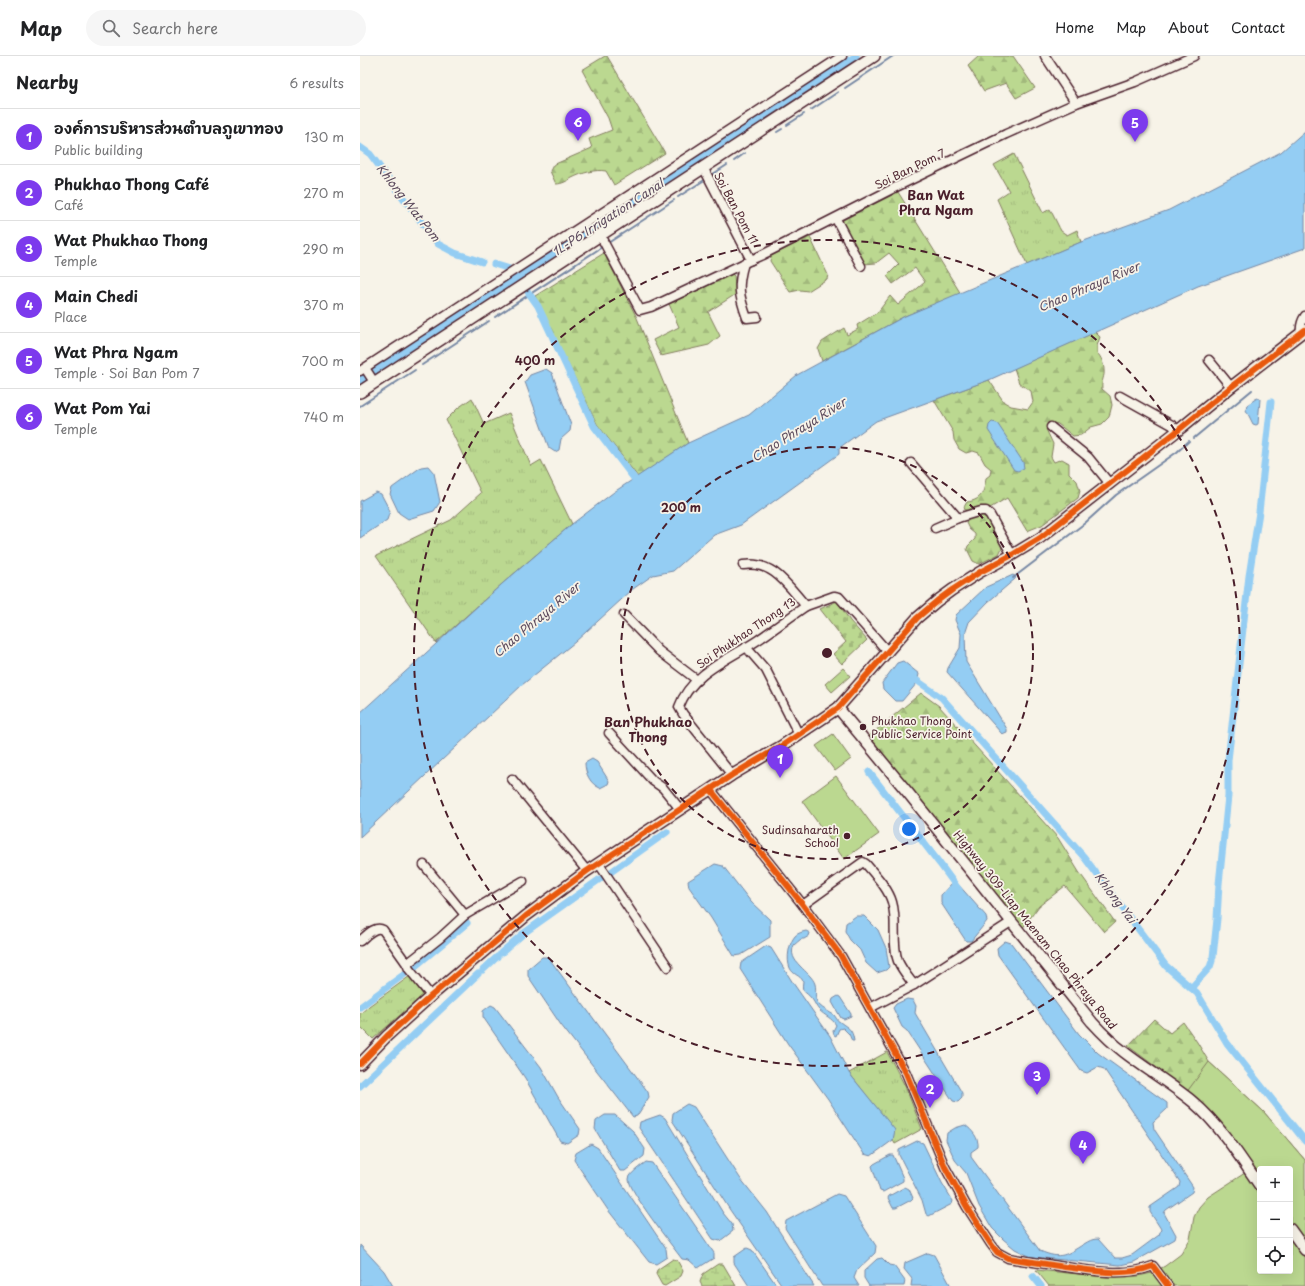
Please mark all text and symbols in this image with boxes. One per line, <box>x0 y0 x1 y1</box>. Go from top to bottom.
search box <box>86 10 366 46</box>
text: Map <box>20 14 62 42</box>
text: Search here <box>132 16 218 39</box>
icon: search <box>100 17 122 39</box>
text: Home <box>1055 17 1094 38</box>
text: Map <box>1116 17 1146 38</box>
text: About <box>1168 17 1209 38</box>
text: Contact <box>1231 17 1285 38</box>
text: Nearby <box>16 69 78 95</box>
text: 6 results <box>289 73 344 92</box>
pin: 6 <box>565 108 591 141</box>
pin: 5 <box>1122 109 1148 142</box>
text: องค์การบริหารส่วนตำบลภูเขาทอง <box>54 116 283 139</box>
text: 1 <box>26 127 32 146</box>
text: 130 m <box>305 127 344 146</box>
text: Public building <box>54 140 143 159</box>
street label: Soi Ban Pom 7 <box>872 144 948 193</box>
water label: Khlong Wat Pom <box>373 160 445 245</box>
street label: Soi Ban Pom 11 <box>710 169 763 247</box>
text: Phukhao Thong Café <box>54 172 209 195</box>
water label: 1L-P6 Irrigation Canal <box>548 173 668 260</box>
text: 2 <box>24 183 34 202</box>
text: 270 m <box>303 183 344 202</box>
district label: Ban Wat Phra Ngam <box>899 185 973 219</box>
text: Café <box>54 195 83 214</box>
text: Wat Phukhao Thong <box>54 228 208 251</box>
text: 3 <box>25 239 33 258</box>
text: 290 m <box>303 239 344 258</box>
text: Temple <box>54 251 97 270</box>
water label: Chao Phraya River <box>1035 256 1144 316</box>
text: Main Chedi <box>54 284 138 307</box>
text: 4 <box>25 295 33 314</box>
text: 370 m <box>303 295 344 314</box>
text: Place <box>54 307 87 326</box>
text: Wat Phra Ngam <box>54 340 178 363</box>
text: 5 <box>25 351 33 370</box>
text: 700 m <box>302 351 344 370</box>
text: 400 m <box>515 351 555 369</box>
text: Temple · Soi Ban Pom 7 <box>54 363 199 382</box>
water label: Chao Phraya River <box>748 391 851 466</box>
text: Wat Pom Yai <box>54 396 151 419</box>
text: 6 <box>24 407 34 426</box>
text: 740 m <box>303 407 344 426</box>
text: Temple <box>54 419 97 438</box>
text: 200 m <box>661 498 701 516</box>
water label: Chao Phraya River <box>489 576 586 661</box>
street label: Soi Phukhao Thong 13 <box>693 593 799 672</box>
centre of rings <box>820 646 834 660</box>
district label: Ban Phukhao Thong <box>604 712 692 746</box>
place label: Phukhao Thong Public Service Point <box>871 712 972 742</box>
marker: Phukhao Thong Public Service Point <box>858 722 868 732</box>
pin: 1 <box>767 745 793 778</box>
your location <box>899 819 919 839</box>
place label: Sudinsaharath School <box>762 821 839 851</box>
street label: Highway 309-Liap Maenam Chao Phraya Road <box>950 827 1121 1033</box>
marker: Sudinsaharath School <box>842 831 852 841</box>
water label: Khlong Yai <box>1091 868 1142 929</box>
pin: 3 <box>1024 1062 1050 1095</box>
pin: 2 <box>917 1075 943 1108</box>
pin: 4 <box>1070 1131 1096 1164</box>
map controls <box>1257 1166 1293 1274</box>
button: + <box>1257 1166 1293 1202</box>
button: − <box>1257 1202 1293 1238</box>
button: locate <box>1257 1238 1293 1274</box>

